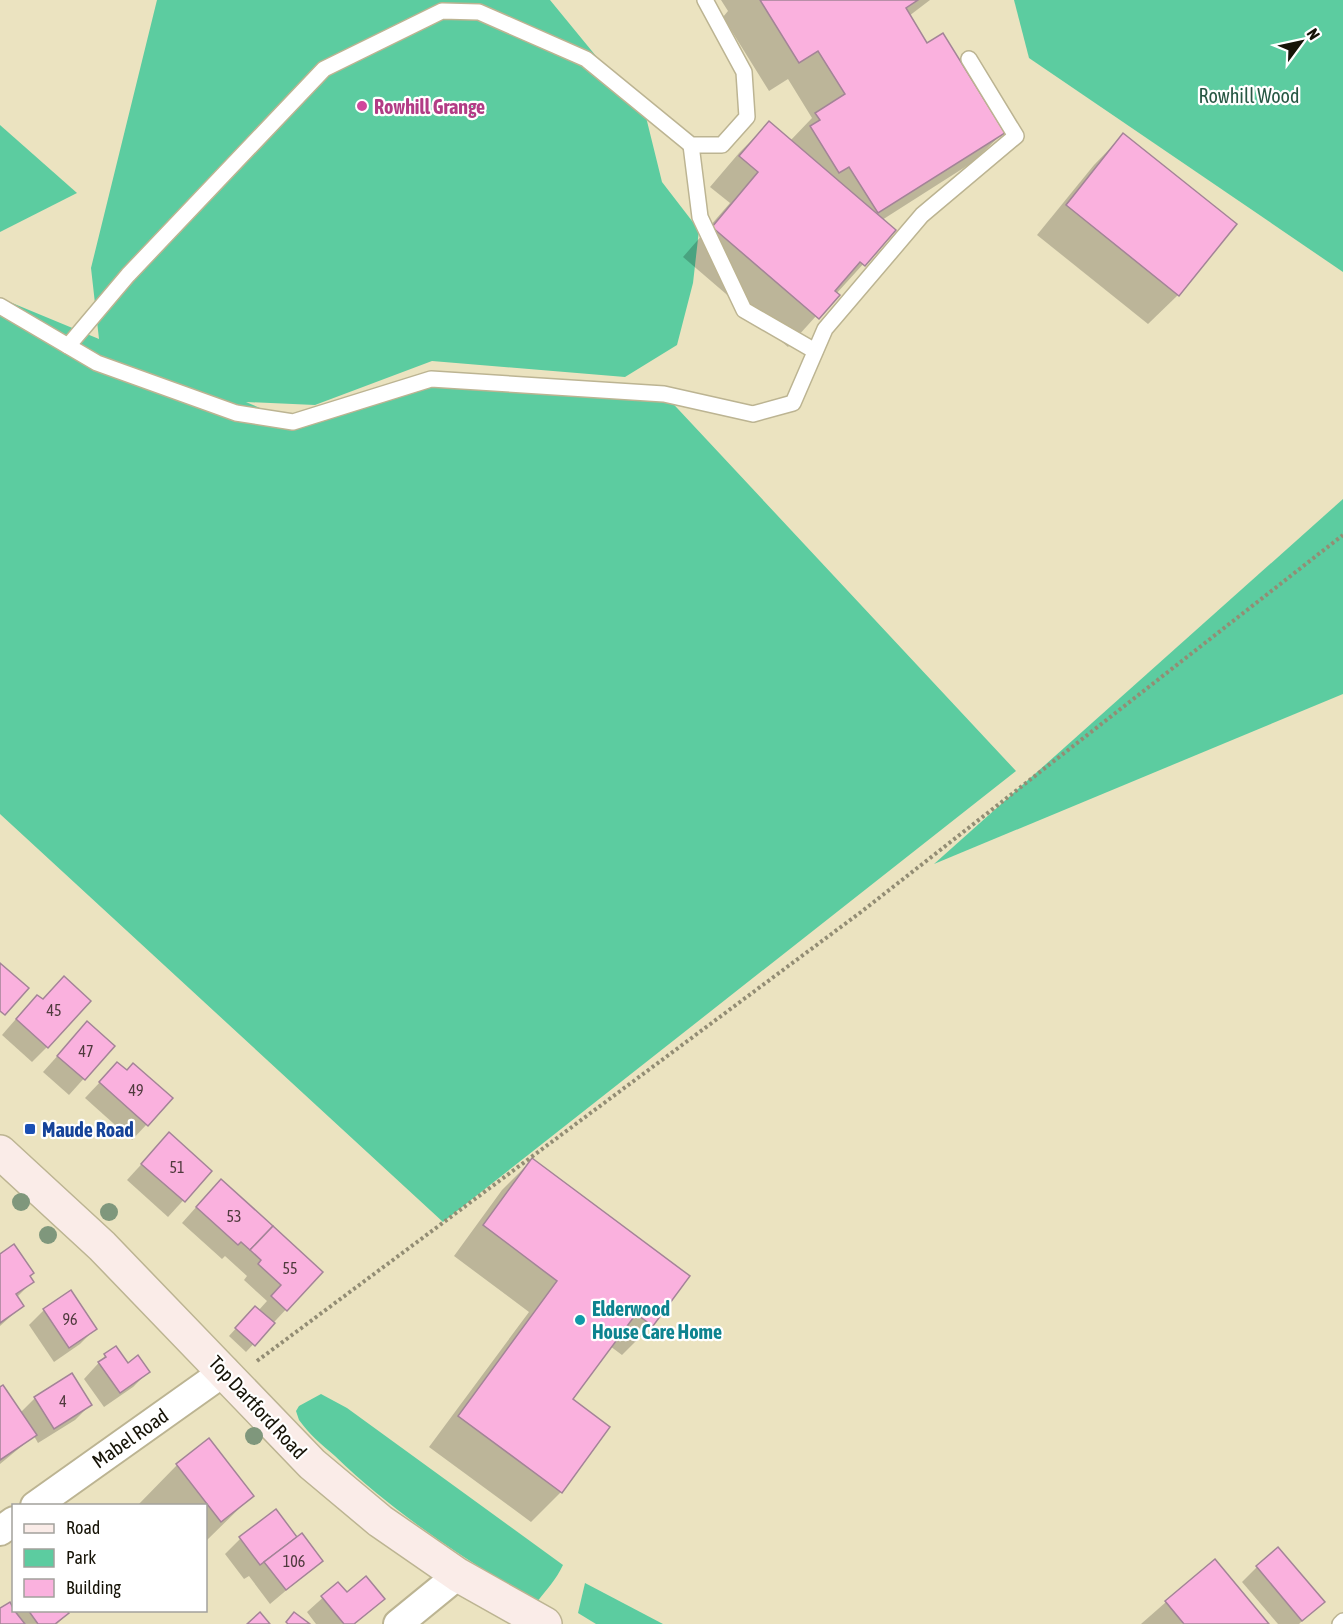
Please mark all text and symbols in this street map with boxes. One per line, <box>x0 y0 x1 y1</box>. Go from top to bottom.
north arrow <box>1271 12 1331 72</box>
text: N <box>1303 25 1324 43</box>
park label: Rowhill Wood <box>1199 84 1299 107</box>
place label: Rowhill Grange <box>374 95 485 118</box>
marker: Rowhill Grange <box>355 99 369 113</box>
house number: 45 <box>46 1001 62 1019</box>
house number: 47 <box>78 1042 94 1060</box>
house number: 49 <box>128 1081 144 1099</box>
place label: Maude Road <box>42 1118 134 1141</box>
marker: Maude Road <box>23 1122 37 1136</box>
house number: 51 <box>169 1158 185 1176</box>
house number: 53 <box>226 1207 242 1225</box>
house number: 55 <box>282 1259 298 1277</box>
place label: Elderwood House Care Home <box>592 1297 722 1343</box>
house number: 96 <box>62 1310 78 1328</box>
marker: Elderwood House Care Home <box>573 1313 587 1327</box>
street label: Top Dartford Road <box>204 1351 312 1463</box>
house number: 4 <box>59 1392 67 1410</box>
street label: Mabel Road <box>88 1403 172 1473</box>
legend <box>12 1504 207 1612</box>
text: Road <box>66 1517 100 1538</box>
text: Park <box>66 1547 96 1568</box>
house number: 106 <box>283 1552 305 1570</box>
text: Building <box>66 1577 121 1598</box>

